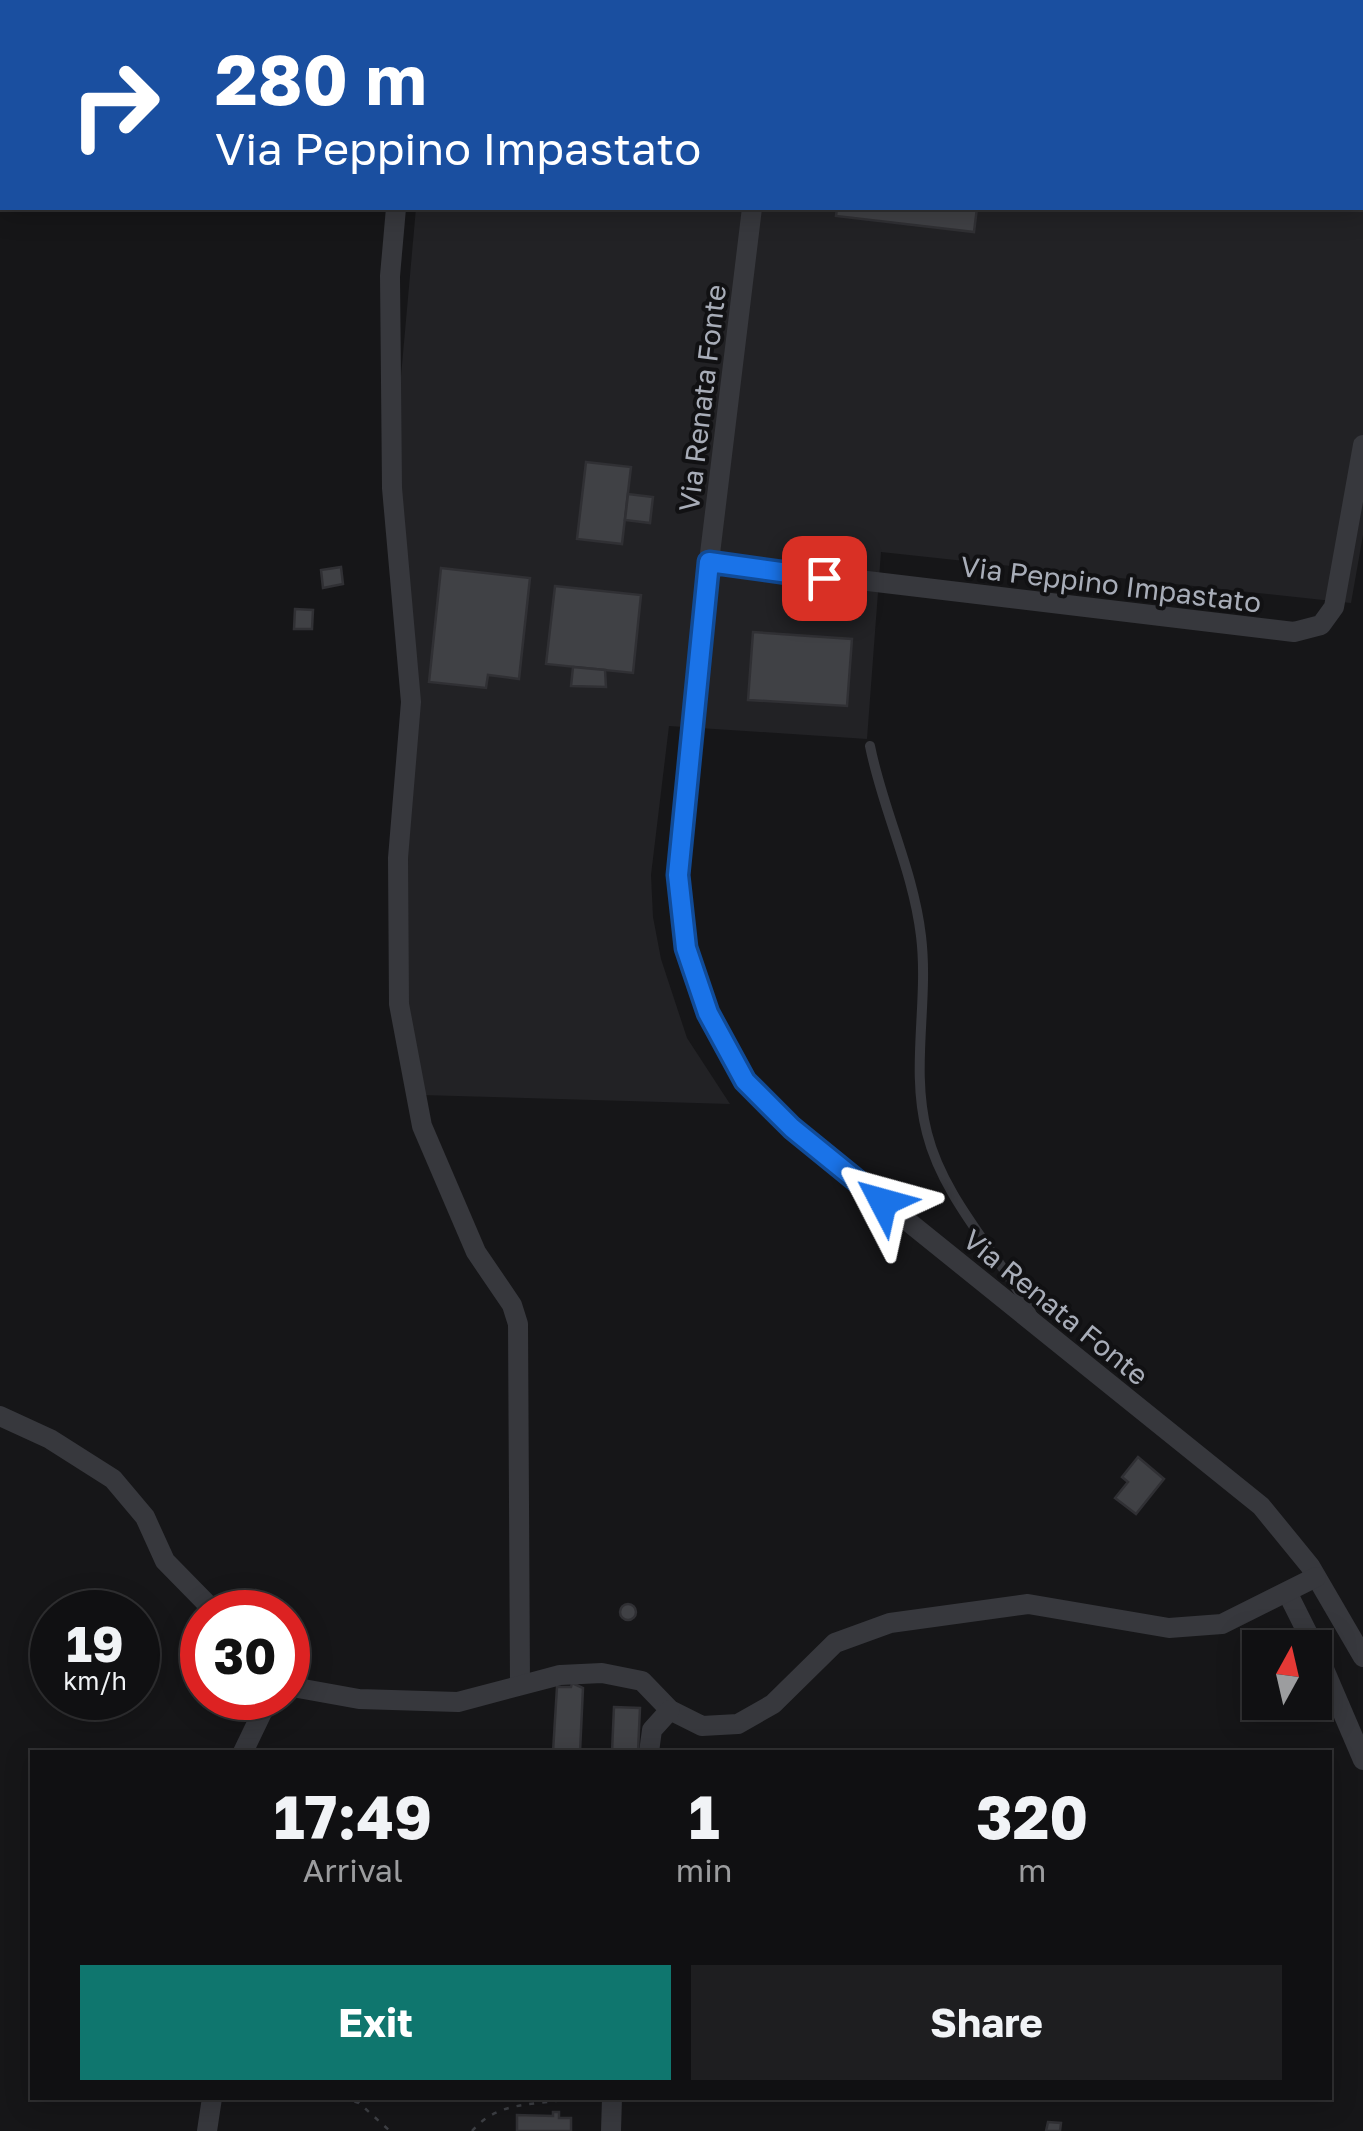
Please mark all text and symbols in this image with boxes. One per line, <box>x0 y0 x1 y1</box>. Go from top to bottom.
text: 280 m <box>215 36 427 120</box>
icon: right <box>50 40 180 170</box>
text: Via Peppino Impastato <box>215 121 701 175</box>
street label: Via Renata Fonte <box>672 283 732 513</box>
pin <box>782 536 867 621</box>
street label: Via Peppino Impastato <box>959 549 1263 619</box>
icon: arrive <box>797 551 852 606</box>
position arrow <box>831 1150 935 1254</box>
street label: Via Renata Fonte <box>957 1222 1155 1392</box>
speed limit sign: 30 <box>180 1590 310 1720</box>
text: 19 <box>66 1613 124 1673</box>
north arrow <box>1242 1630 1332 1720</box>
map controls <box>1242 1630 1332 1720</box>
text: km/h <box>63 1665 127 1696</box>
text: 17:49 <box>274 1780 432 1852</box>
text: 1 <box>689 1780 720 1852</box>
text: 320 <box>976 1780 1088 1852</box>
text: Arrival <box>303 1851 403 1889</box>
text: min <box>676 1851 732 1889</box>
text: m <box>1018 1851 1046 1889</box>
button: Exit <box>80 1965 671 2080</box>
button: Share <box>691 1965 1282 2080</box>

